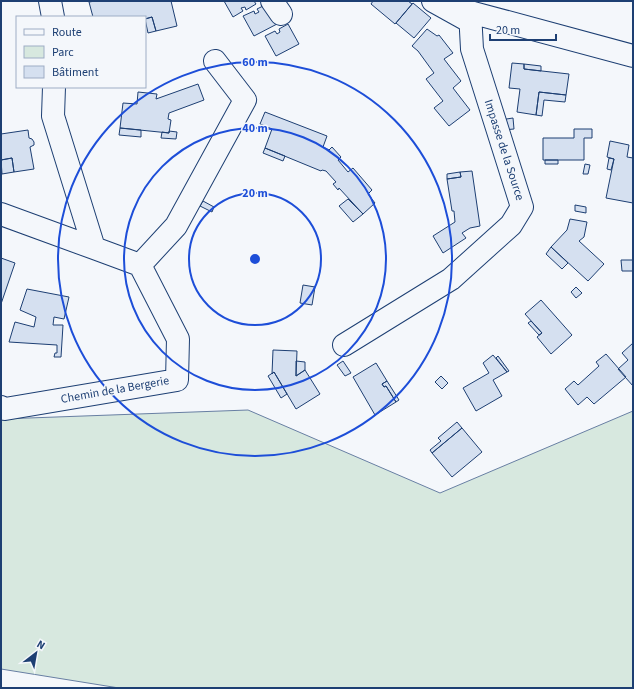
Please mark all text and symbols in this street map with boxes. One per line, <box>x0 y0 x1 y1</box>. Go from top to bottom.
legend <box>16 16 146 88</box>
scale bar <box>490 16 556 42</box>
text: 20 m <box>496 22 520 39</box>
text: Route <box>52 24 82 41</box>
text: Parc <box>52 44 74 61</box>
text: 60 m <box>242 54 268 71</box>
text: Bâtiment <box>52 64 98 81</box>
street label: Impasse de la Source <box>480 97 528 203</box>
text: 40 m <box>242 120 268 137</box>
text: 20 m <box>242 185 268 202</box>
centre of rings <box>248 252 262 266</box>
street label: Chemin de la Bergerie <box>60 372 171 408</box>
north arrow <box>16 633 56 673</box>
text: N <box>34 637 48 653</box>

